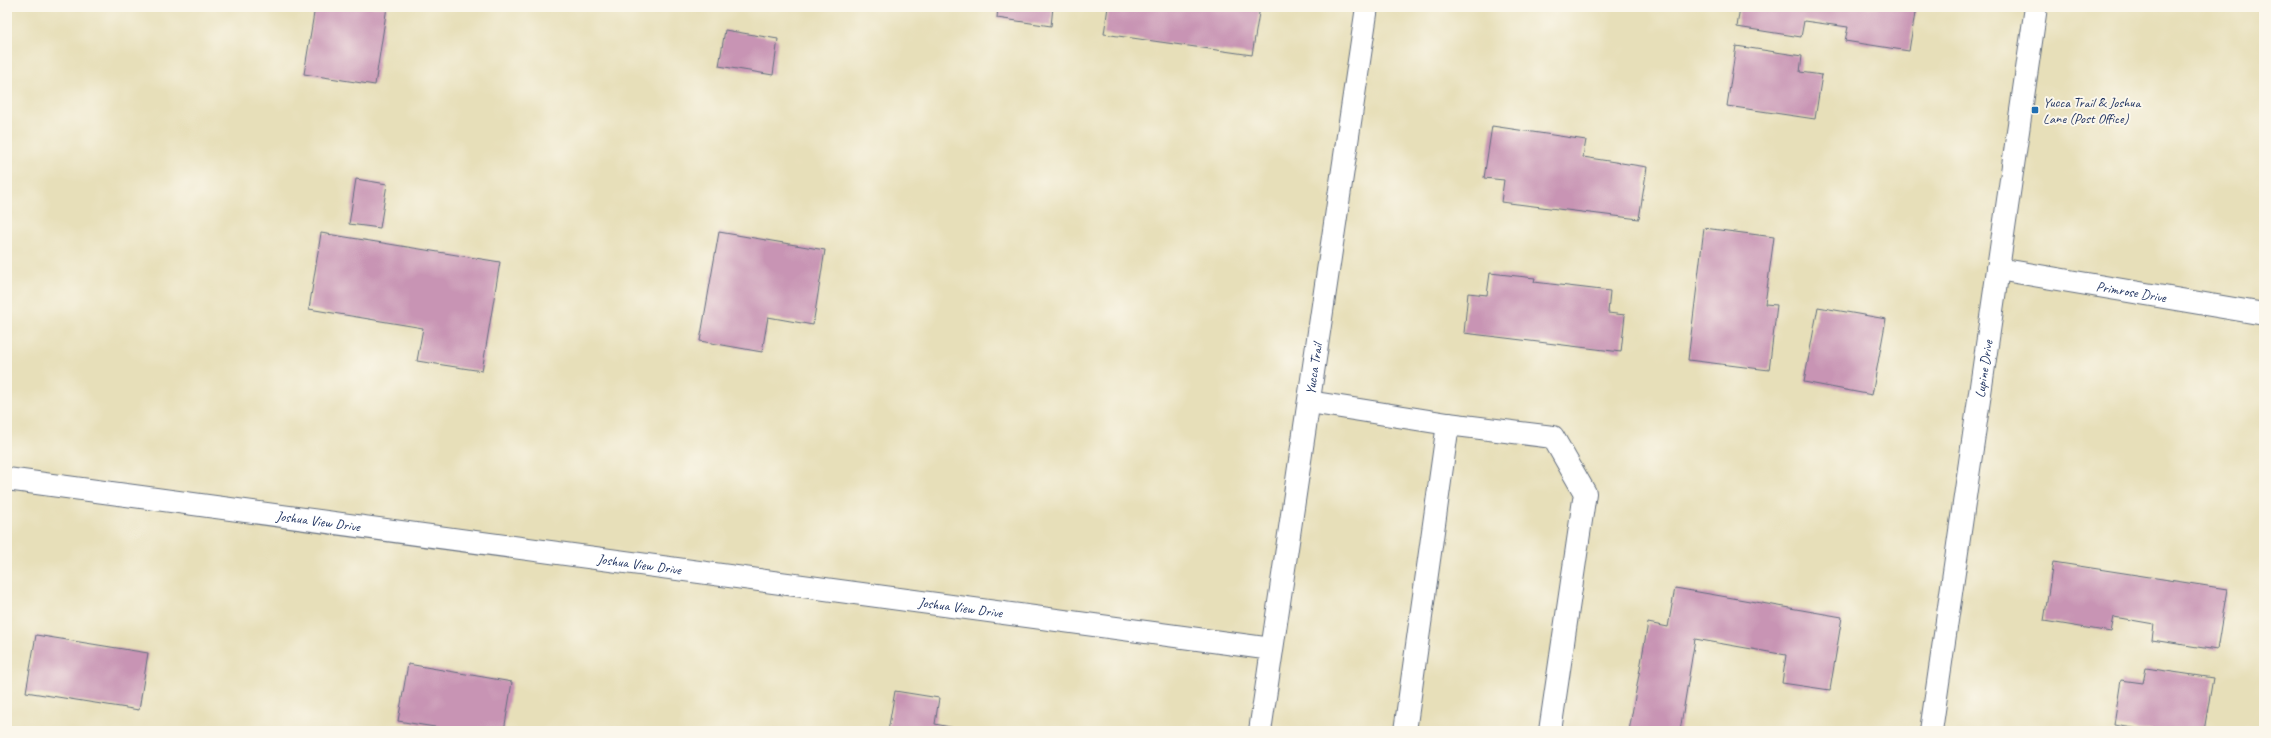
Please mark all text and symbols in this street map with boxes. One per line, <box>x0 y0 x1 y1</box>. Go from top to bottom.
place label: Yucca Trail & Joshua Lane (Post Office) <box>2043 94 2142 127</box>
marker: Yucca Trail & Joshua Lane (Post Office) <box>2030 105 2040 115</box>
street label: Primrose Drive <box>2095 277 2169 306</box>
street label: Lupine Drive <box>1971 338 1996 399</box>
street label: Yucca Trail <box>1301 340 1326 396</box>
street label: Joshua View Drive <box>274 507 363 535</box>
street label: Joshua View Drive <box>595 550 684 578</box>
street label: Joshua View Drive <box>917 593 1005 621</box>

